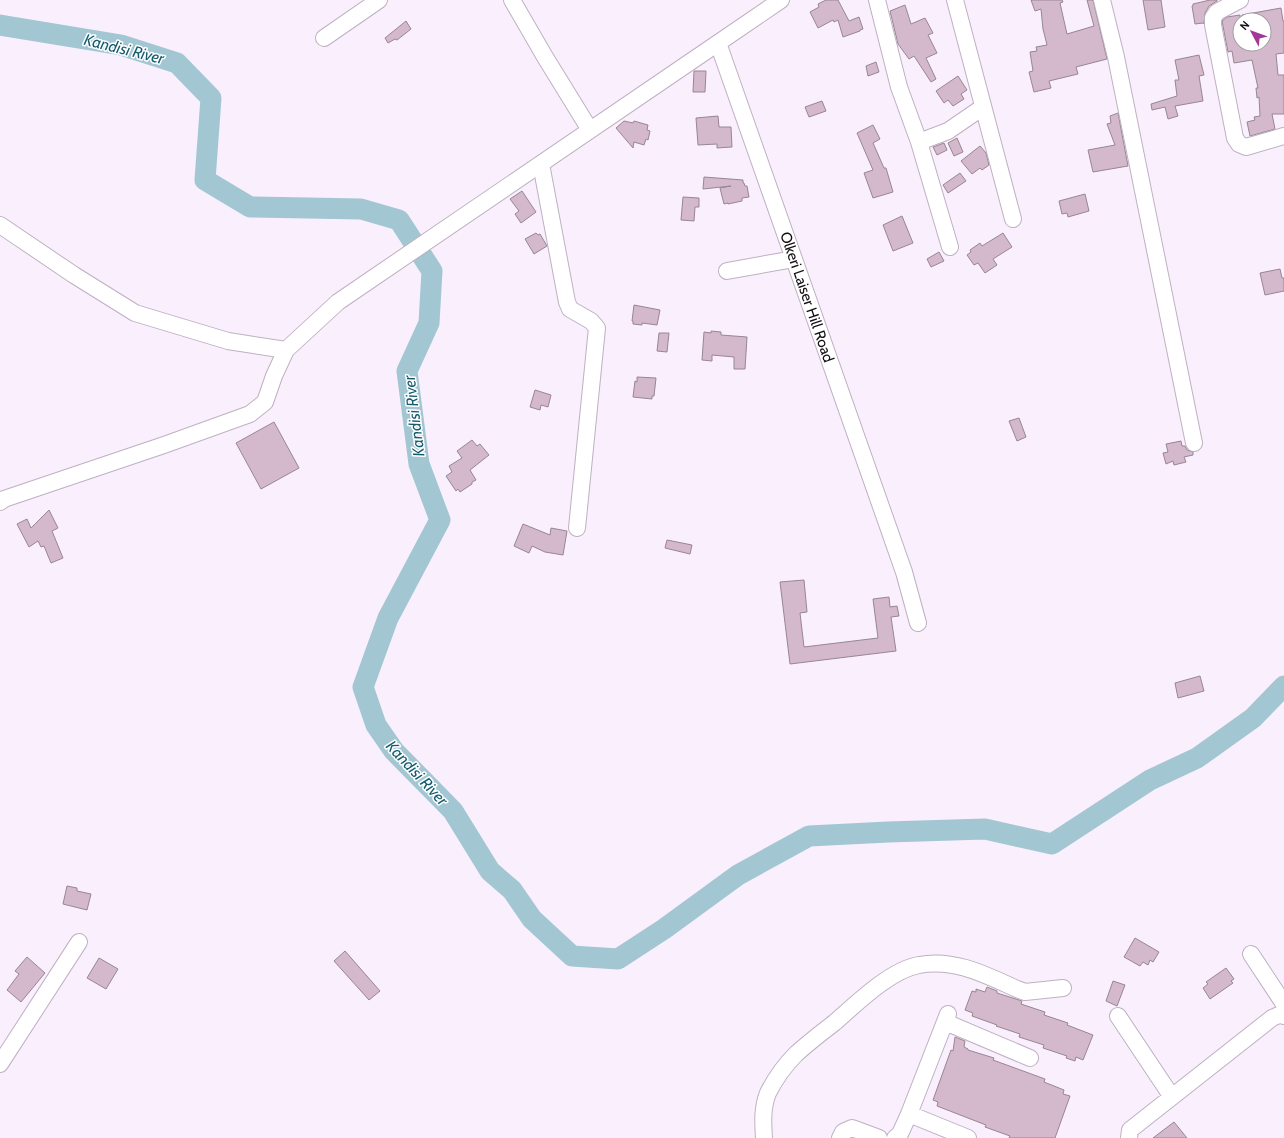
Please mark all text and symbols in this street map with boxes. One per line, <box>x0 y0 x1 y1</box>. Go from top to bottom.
north arrow <box>1232 12 1272 52</box>
text: N <box>1237 18 1252 33</box>
water label: Kandisi River <box>82 30 167 68</box>
street label: Olkeri Laiser Hill Road <box>776 229 838 365</box>
water label: Kandisi River <box>399 373 428 458</box>
water label: Kandisi River <box>382 737 453 810</box>

